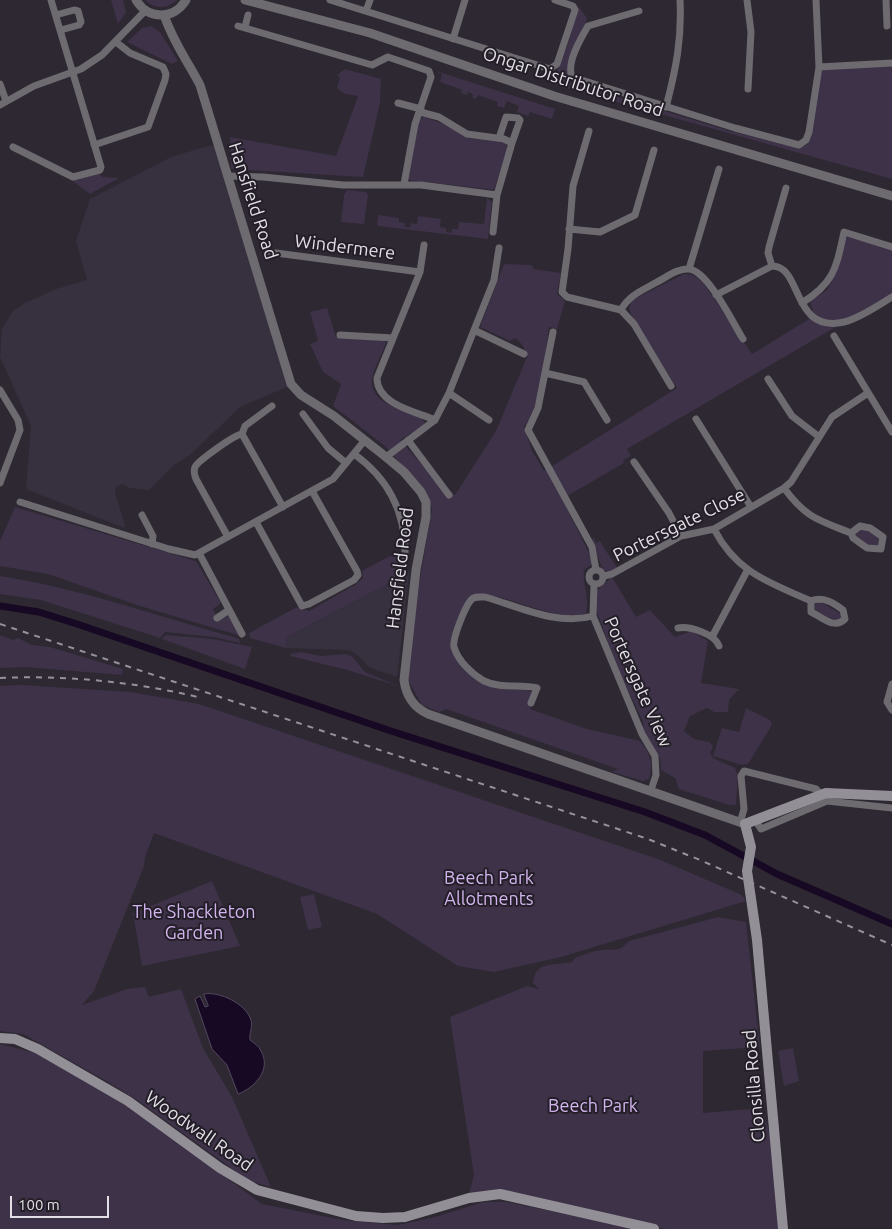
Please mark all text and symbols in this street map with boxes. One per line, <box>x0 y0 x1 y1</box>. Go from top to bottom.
street label: Ongar Distributor Road <box>480 43 666 121</box>
street label: Hansfield Road <box>224 140 282 262</box>
street label: Windermere <box>293 230 397 264</box>
street label: Portersgate Close <box>609 484 749 566</box>
street label: Hansfield Road <box>382 506 418 630</box>
street label: Portersgate View <box>600 613 676 751</box>
park label: Beech Park Allotments <box>444 867 534 910</box>
park label: The Shackleton Garden <box>132 901 256 944</box>
street label: Clonsilla Road <box>738 1029 770 1143</box>
street label: Woodwall Road <box>141 1086 257 1176</box>
park label: Beech Park <box>548 1095 638 1117</box>
scale bar <box>12 1186 111 1218</box>
text: 100 m <box>18 1196 60 1213</box>

